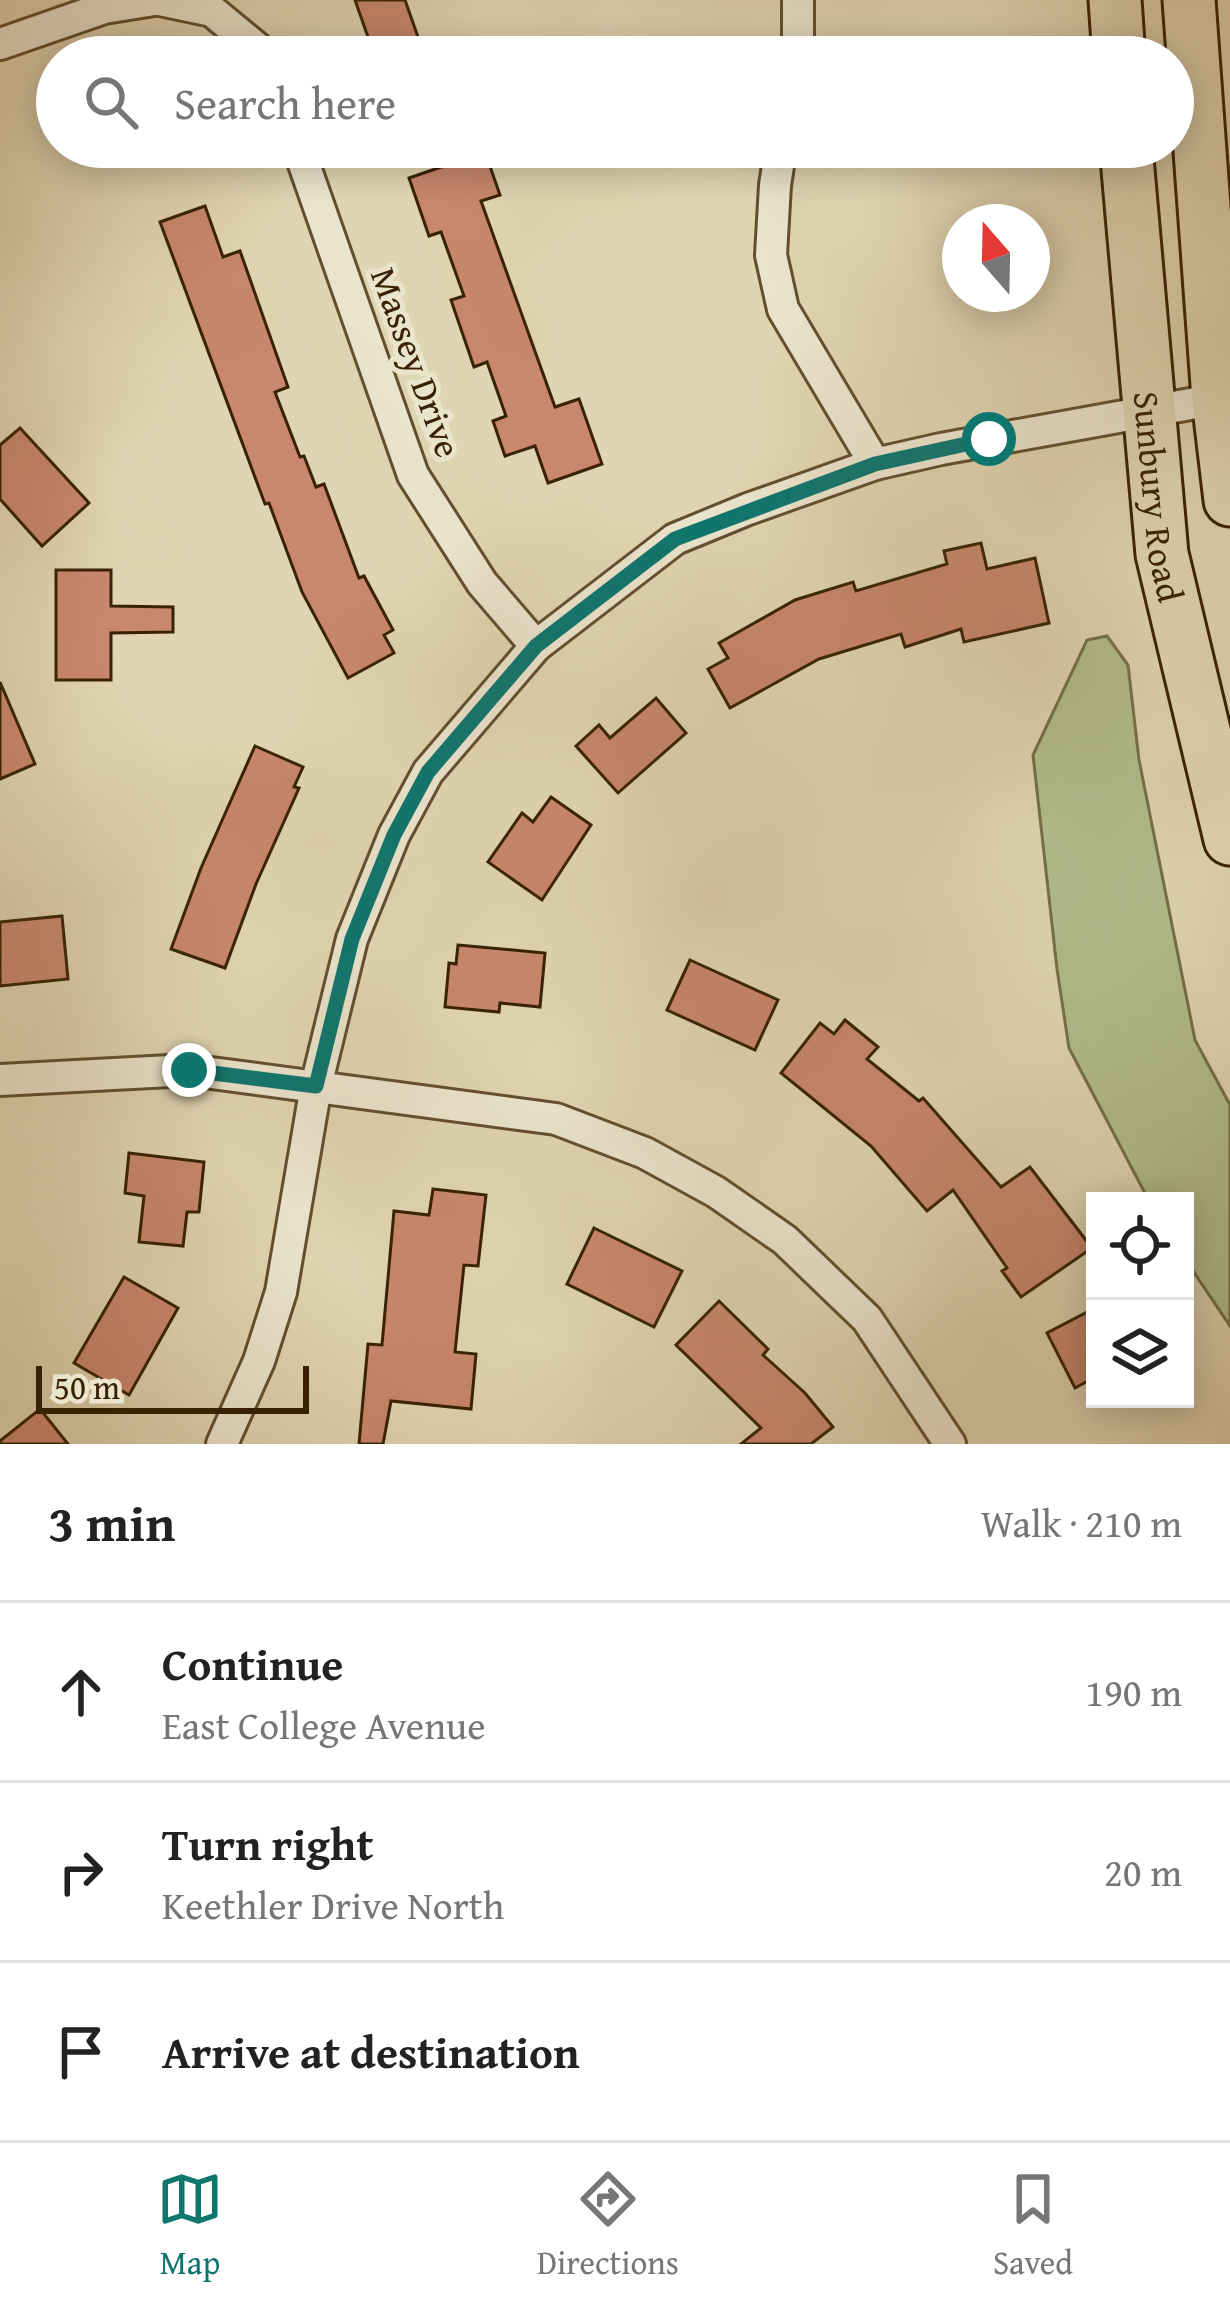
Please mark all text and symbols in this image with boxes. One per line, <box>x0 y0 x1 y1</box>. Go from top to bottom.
search box <box>36 36 1194 168</box>
icon: search <box>78 69 144 135</box>
text: Search here <box>174 70 396 135</box>
north arrow <box>942 204 1050 312</box>
street label: Massey Drive <box>358 260 476 464</box>
street label: Sunbury Road <box>1121 389 1199 607</box>
route start <box>962 412 1016 466</box>
route end <box>162 1043 216 1097</box>
map controls <box>1086 1192 1194 1408</box>
button: locate <box>1086 1192 1194 1300</box>
button: layers <box>1086 1300 1194 1408</box>
scale bar <box>36 1360 309 1413</box>
text: 50 m <box>54 1363 120 1411</box>
text: 3 min <box>48 1485 175 1560</box>
text: Walk · 210 m <box>981 1494 1182 1551</box>
text: Continue <box>162 1631 343 1696</box>
icon: ahead <box>48 1659 114 1725</box>
text: 190 m <box>1085 1663 1182 1720</box>
text: East College Avenue <box>162 1696 485 1753</box>
text: Turn right <box>162 1811 374 1876</box>
icon: right <box>48 1839 114 1905</box>
text: 20 m <box>1104 1843 1182 1900</box>
text: Keethler Drive North <box>162 1876 505 1933</box>
icon: arrive <box>48 2019 114 2085</box>
text: Arrive at destination <box>162 2019 580 2084</box>
tab: Map <box>157 2166 223 2286</box>
tab: Directions <box>537 2166 679 2286</box>
tab: Saved <box>993 2166 1073 2286</box>

